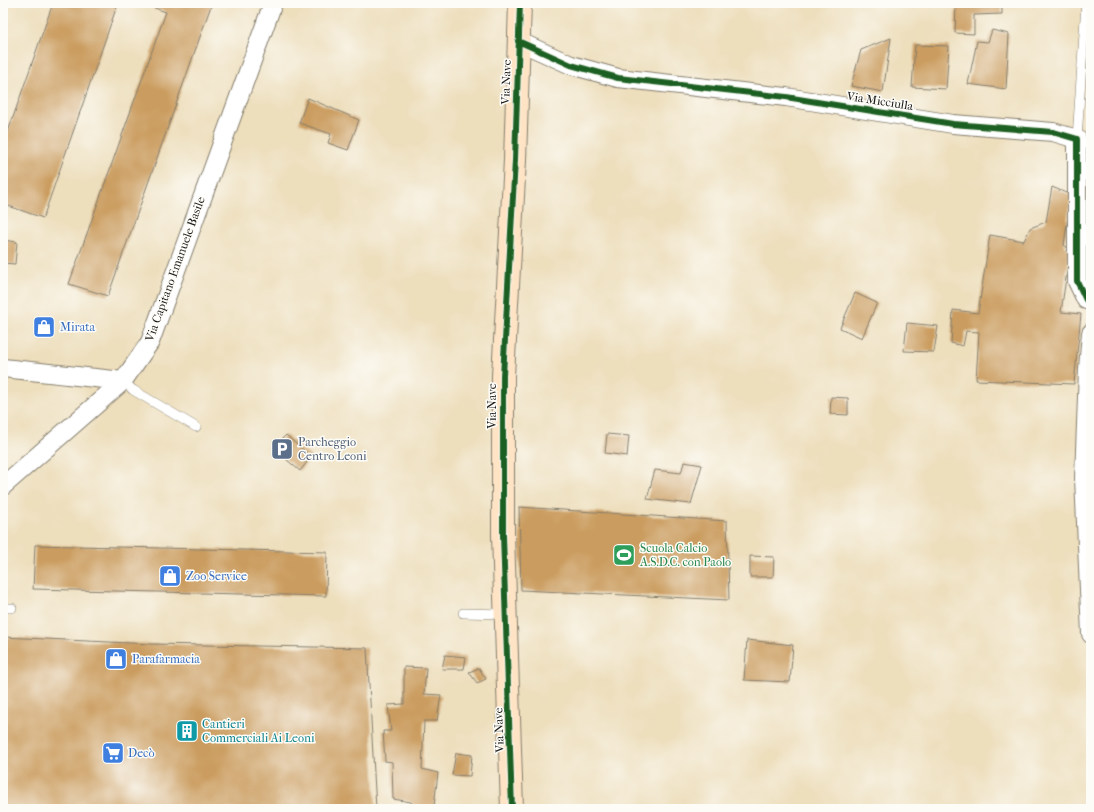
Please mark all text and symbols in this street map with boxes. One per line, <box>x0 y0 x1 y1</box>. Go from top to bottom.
street label: Via Nave <box>498 59 514 106</box>
street label: Via Micciulla <box>845 89 915 113</box>
street label: Via Capitano Emanuele Basile <box>142 195 208 344</box>
shop icon: Mirata <box>31 314 57 340</box>
place label: Mirata <box>60 320 95 334</box>
street label: Via Nave <box>485 383 499 430</box>
place label: Parcheggio Centro Leoni <box>298 435 367 463</box>
parking icon: Parcheggio Centro Leoni <box>269 436 295 462</box>
place label: Scuola Calcio A.S.D.C. con Paolo <box>639 541 731 569</box>
sports icon: Scuola Calcio A.S.D.C. con Paolo <box>611 542 637 568</box>
shop icon: Zoo Service <box>157 563 183 589</box>
place label: Zoo Service <box>186 569 247 583</box>
shop icon: Parafarmacia <box>103 646 129 672</box>
place label: Parafarmacia <box>132 652 200 666</box>
street label: Via Nave <box>491 707 507 754</box>
place label: Cantieri Commerciali Ai Leoni <box>202 717 315 745</box>
building icon: Cantieri Commerciali Ai Leoni <box>174 718 200 744</box>
supermarket icon: Decò <box>100 740 126 766</box>
place label: Decò <box>128 746 154 760</box>

